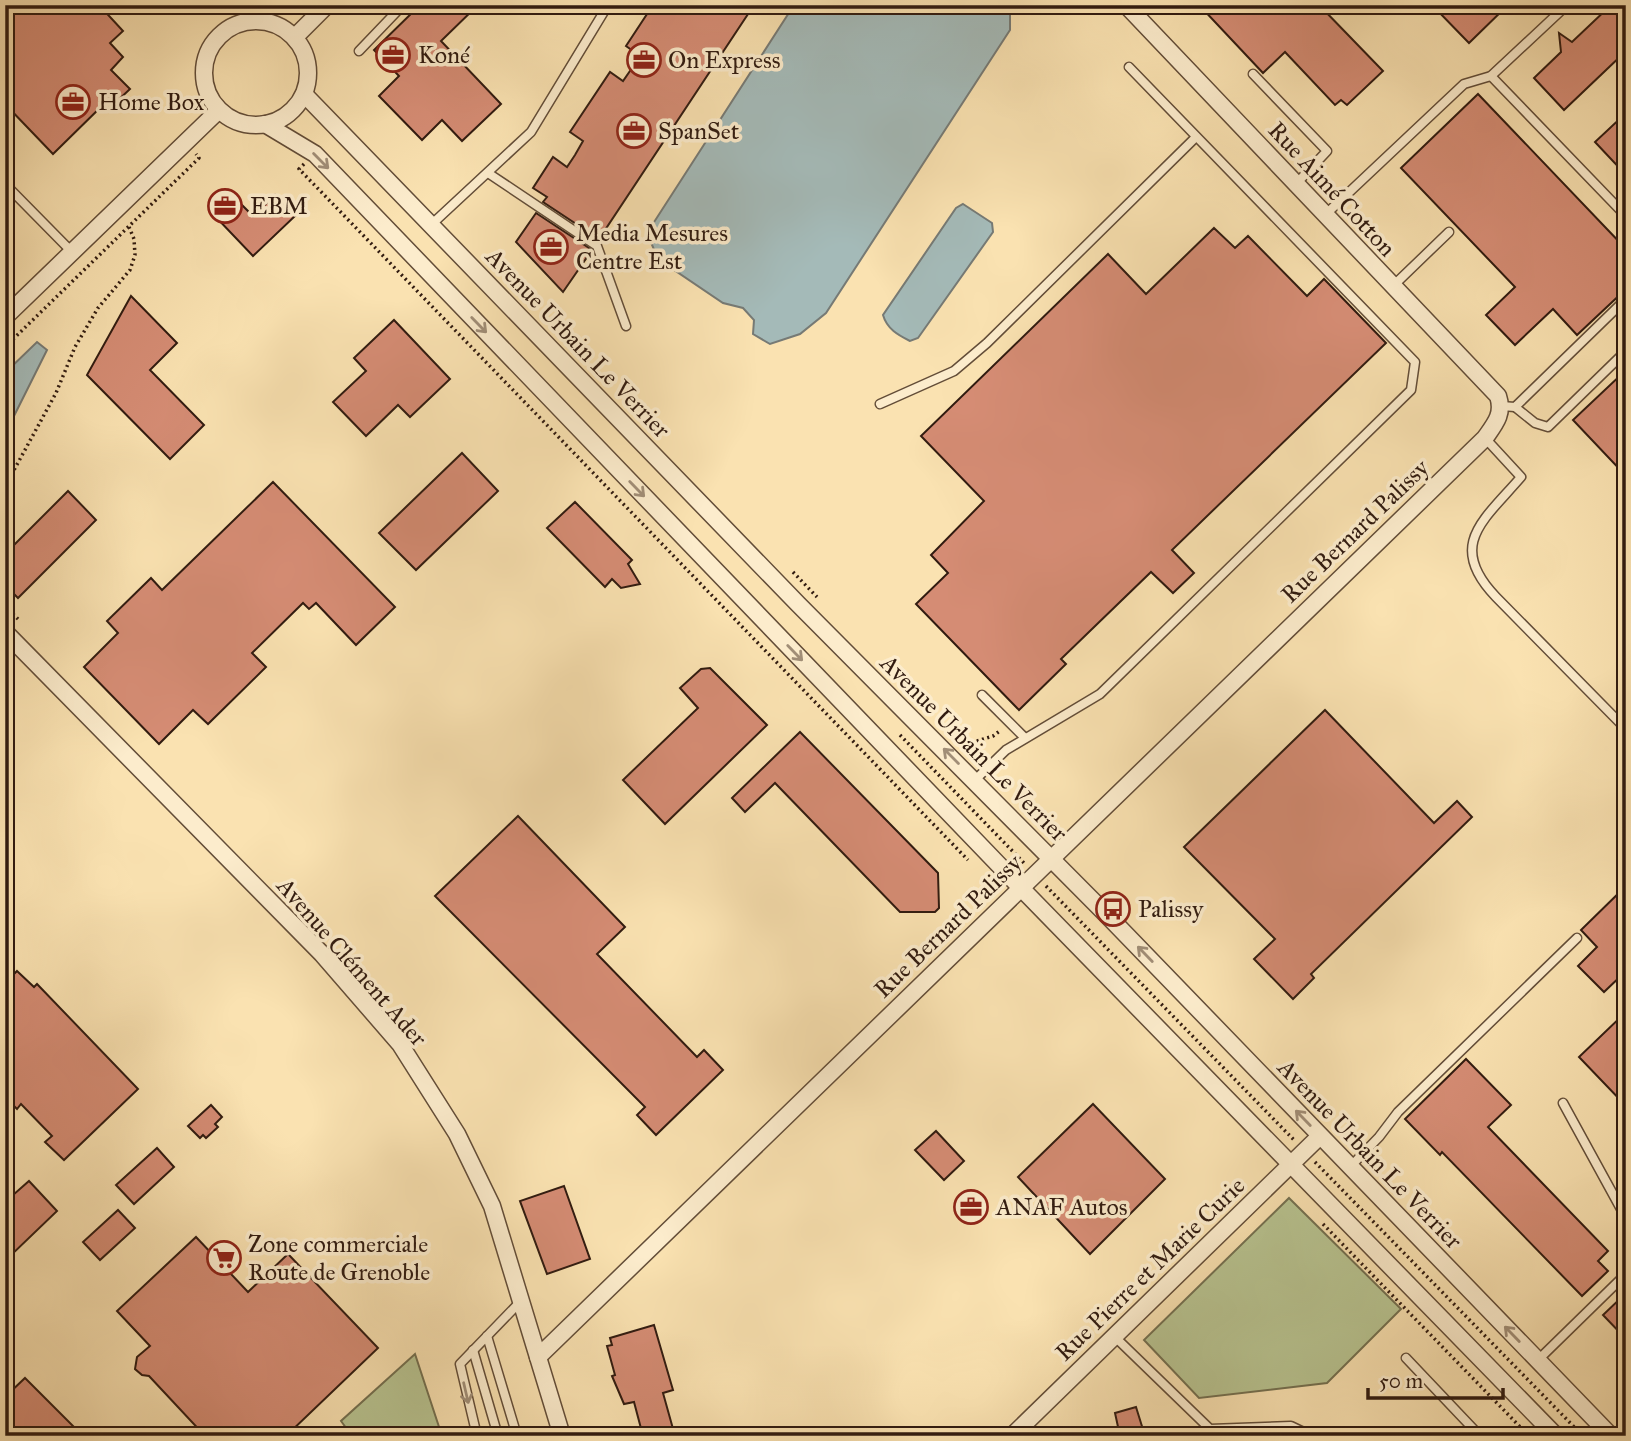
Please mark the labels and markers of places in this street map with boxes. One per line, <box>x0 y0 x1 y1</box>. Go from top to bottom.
office icon: Koné <box>374 36 412 74</box>
place label: Koné <box>418 40 470 70</box>
office icon: On Express <box>625 41 663 79</box>
place label: On Express <box>668 45 781 75</box>
office icon: Home Box <box>54 83 92 121</box>
place label: Home Box <box>98 87 205 117</box>
office icon: SpanSet <box>615 112 653 150</box>
place label: SpanSet <box>658 116 740 146</box>
office icon: EBM <box>206 187 244 225</box>
place label: EBM <box>250 191 308 221</box>
place label: Media Mesures Centre Est <box>576 218 728 276</box>
office icon: Media Mesures Centre Est <box>532 228 570 266</box>
bus stop icon: Palissy <box>1094 890 1132 928</box>
place label: Palissy <box>1138 894 1204 924</box>
office icon: ANAF Autos <box>952 1188 990 1226</box>
place label: ANAF Autos <box>995 1192 1128 1222</box>
place label: Zone commerciale Route de Grenoble <box>248 1229 430 1287</box>
supermarket icon: Zone commerciale Route de Grenoble <box>205 1239 243 1277</box>

